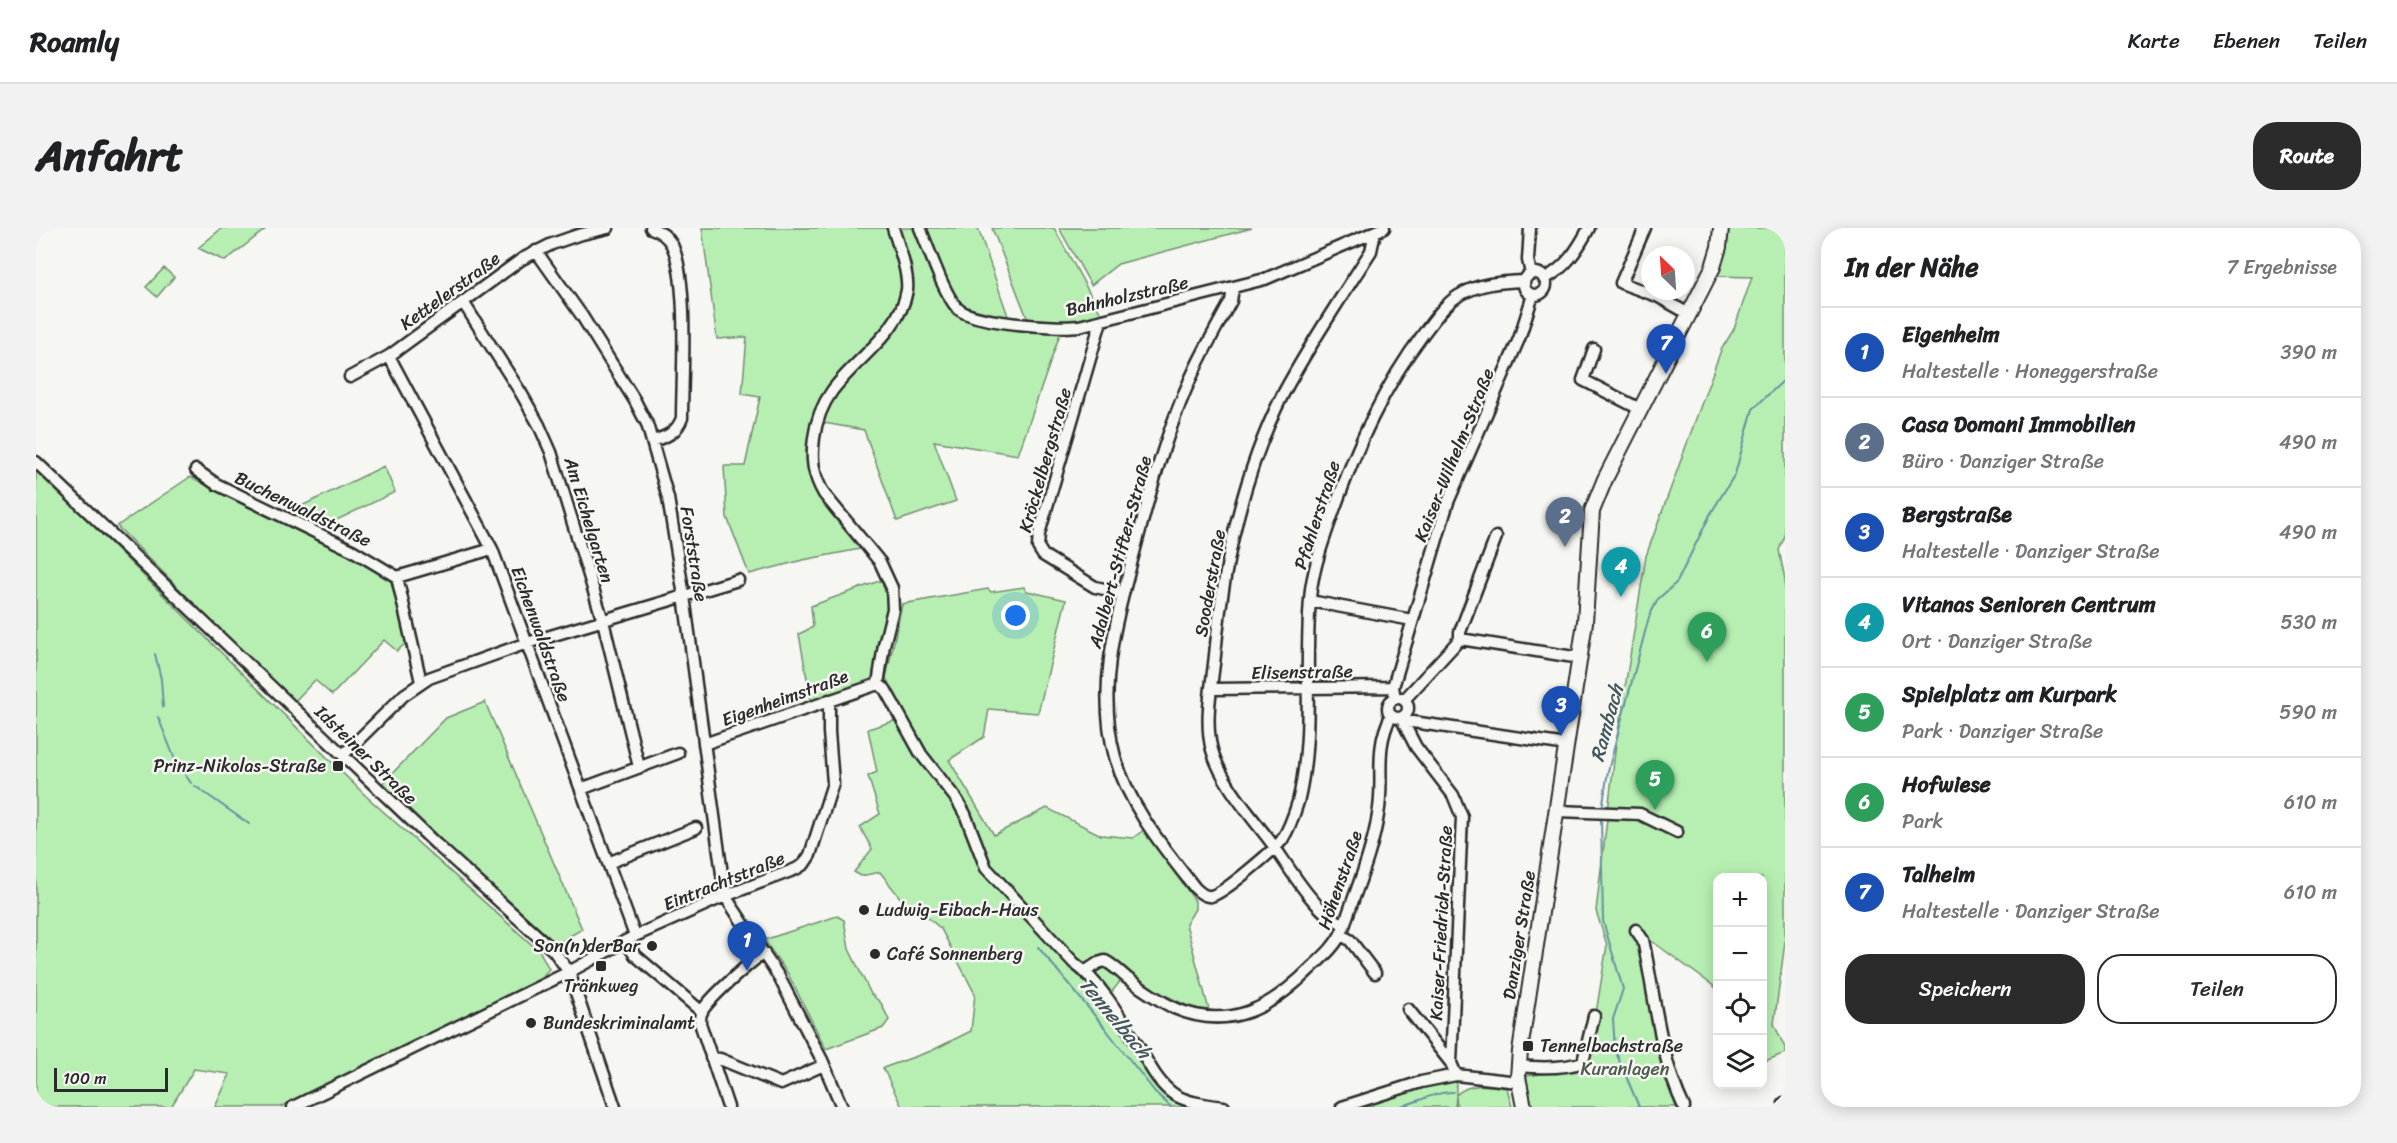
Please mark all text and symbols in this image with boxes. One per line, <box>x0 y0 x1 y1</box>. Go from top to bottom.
text: Roamly <box>30 17 119 66</box>
text: Karte <box>2128 22 2180 60</box>
text: Ebenen <box>2213 22 2280 60</box>
text: Teilen <box>2313 22 2367 60</box>
text: Anfahrt <box>36 119 183 193</box>
button: Route <box>2253 122 2361 190</box>
street label: Kettelerstraße <box>393 243 507 339</box>
text: In der Nähe <box>1845 244 1979 290</box>
north arrow <box>1641 246 1695 300</box>
text: 7 Ergebnisse <box>2227 250 2337 285</box>
street label: Bahnholzstraße <box>1062 266 1192 326</box>
text: Eigenheim <box>1902 315 2000 354</box>
pin: 7 <box>1646 324 1686 374</box>
text: 1 <box>1860 335 1869 370</box>
text: 390 m <box>2281 335 2337 370</box>
text: Haltestelle · Honeggerstraße <box>1902 354 2158 389</box>
street label: Kaiser-Wilhelm-Straße <box>1405 363 1503 547</box>
street label: Kröckelbergstraße <box>1009 384 1081 536</box>
text: Casa Domani Immobilien <box>1902 405 2135 444</box>
text: 2 <box>1859 425 1870 460</box>
text: 490 m <box>2279 425 2337 460</box>
text: Büro · Danziger Straße <box>1902 444 2104 479</box>
street label: Am Eichelgarten <box>554 452 623 587</box>
street label: Adalbert-Stifter-Straße <box>1079 452 1161 653</box>
street label: Pfahlerstraße <box>1284 456 1350 574</box>
street label: Buchenwaldstraße <box>229 462 377 556</box>
text: Bergstraße <box>1902 495 2012 534</box>
pin: 2 <box>1546 498 1585 547</box>
street label: Forststraße <box>671 504 717 604</box>
text: 3 <box>1859 515 1870 550</box>
text: 490 m <box>2279 515 2337 550</box>
street label: Sooderstraße <box>1185 527 1235 639</box>
text: Haltestelle · Danziger Straße <box>1902 534 2160 569</box>
pin: 4 <box>1602 548 1640 597</box>
street label: Eichenwaldstraße <box>502 561 580 707</box>
text: Vitanas Senioren Centrum <box>1902 585 2156 624</box>
your location <box>1001 601 1030 630</box>
text: 4 <box>1858 605 1871 640</box>
text: 530 m <box>2281 605 2337 640</box>
pin: 6 <box>1688 612 1726 662</box>
text: Ort · Danziger Straße <box>1902 624 2092 659</box>
street label: Elisenstraße <box>1251 655 1353 689</box>
street label: Eigenheimstraße <box>717 660 853 736</box>
text: Spielplatz am Kurpark <box>1902 675 2117 714</box>
water label: Rambach <box>1580 679 1634 766</box>
pin: 3 <box>1542 686 1580 736</box>
text: 5 <box>1858 695 1871 730</box>
text: 590 m <box>2279 695 2337 730</box>
street label: Idsteiner Straße <box>306 696 425 813</box>
text: Park · Danziger Straße <box>1902 714 2103 749</box>
place label: Prinz-Nikolas-Straße <box>153 750 326 782</box>
marker: Prinz-Nikolas-Straße <box>331 759 345 773</box>
pin: 5 <box>1636 760 1674 810</box>
text: Hofwiese <box>1902 765 1991 804</box>
text: 6 <box>1859 785 1870 820</box>
text: 610 m <box>2284 785 2337 820</box>
text: Park <box>1902 804 1943 839</box>
street label: Kaiser-Friedrich-Straße <box>1420 825 1462 1021</box>
street label: Höhenstraße <box>1308 826 1372 934</box>
street label: Eintrachtstraße <box>658 842 790 920</box>
text: Talheim <box>1902 855 1975 894</box>
street label: Danziger Straße <box>1493 868 1545 1002</box>
map controls <box>1713 873 1767 1089</box>
button: + <box>1713 873 1767 927</box>
text: 7 <box>1859 875 1870 910</box>
text: 610 m <box>2284 875 2337 910</box>
place label: Ludwig-Eibach-Haus <box>876 894 1039 926</box>
text: Haltestelle · Danziger Straße <box>1902 894 2160 929</box>
marker: Ludwig-Eibach-Haus <box>857 903 871 917</box>
pin: 1 <box>728 922 766 971</box>
button: − <box>1713 927 1767 981</box>
place label: Son(n)derBar <box>534 930 642 962</box>
place label: Café Sonnenberg <box>887 938 1023 970</box>
marker: Son(n)derBar <box>645 939 659 953</box>
marker: Café Sonnenberg <box>868 947 882 961</box>
button: Speichern <box>1845 954 2085 1024</box>
button: Teilen <box>2097 954 2337 1024</box>
marker: Tränkweg <box>594 959 608 973</box>
water label: Tennelbach <box>1070 969 1161 1068</box>
place label: Tränkweg <box>564 970 638 1002</box>
button: locate <box>1713 981 1767 1035</box>
place label: Bundeskriminalamt <box>543 1007 695 1039</box>
marker: Bundeskriminalamt <box>524 1016 538 1030</box>
place label: Tennelbachstraße <box>1540 1030 1683 1062</box>
button: layers <box>1713 1035 1767 1089</box>
marker: Tennelbachstraße <box>1521 1039 1535 1053</box>
park label: Kuranlagen <box>1581 1053 1670 1085</box>
text: 100 m <box>63 1064 107 1093</box>
scale bar <box>54 1065 168 1092</box>

